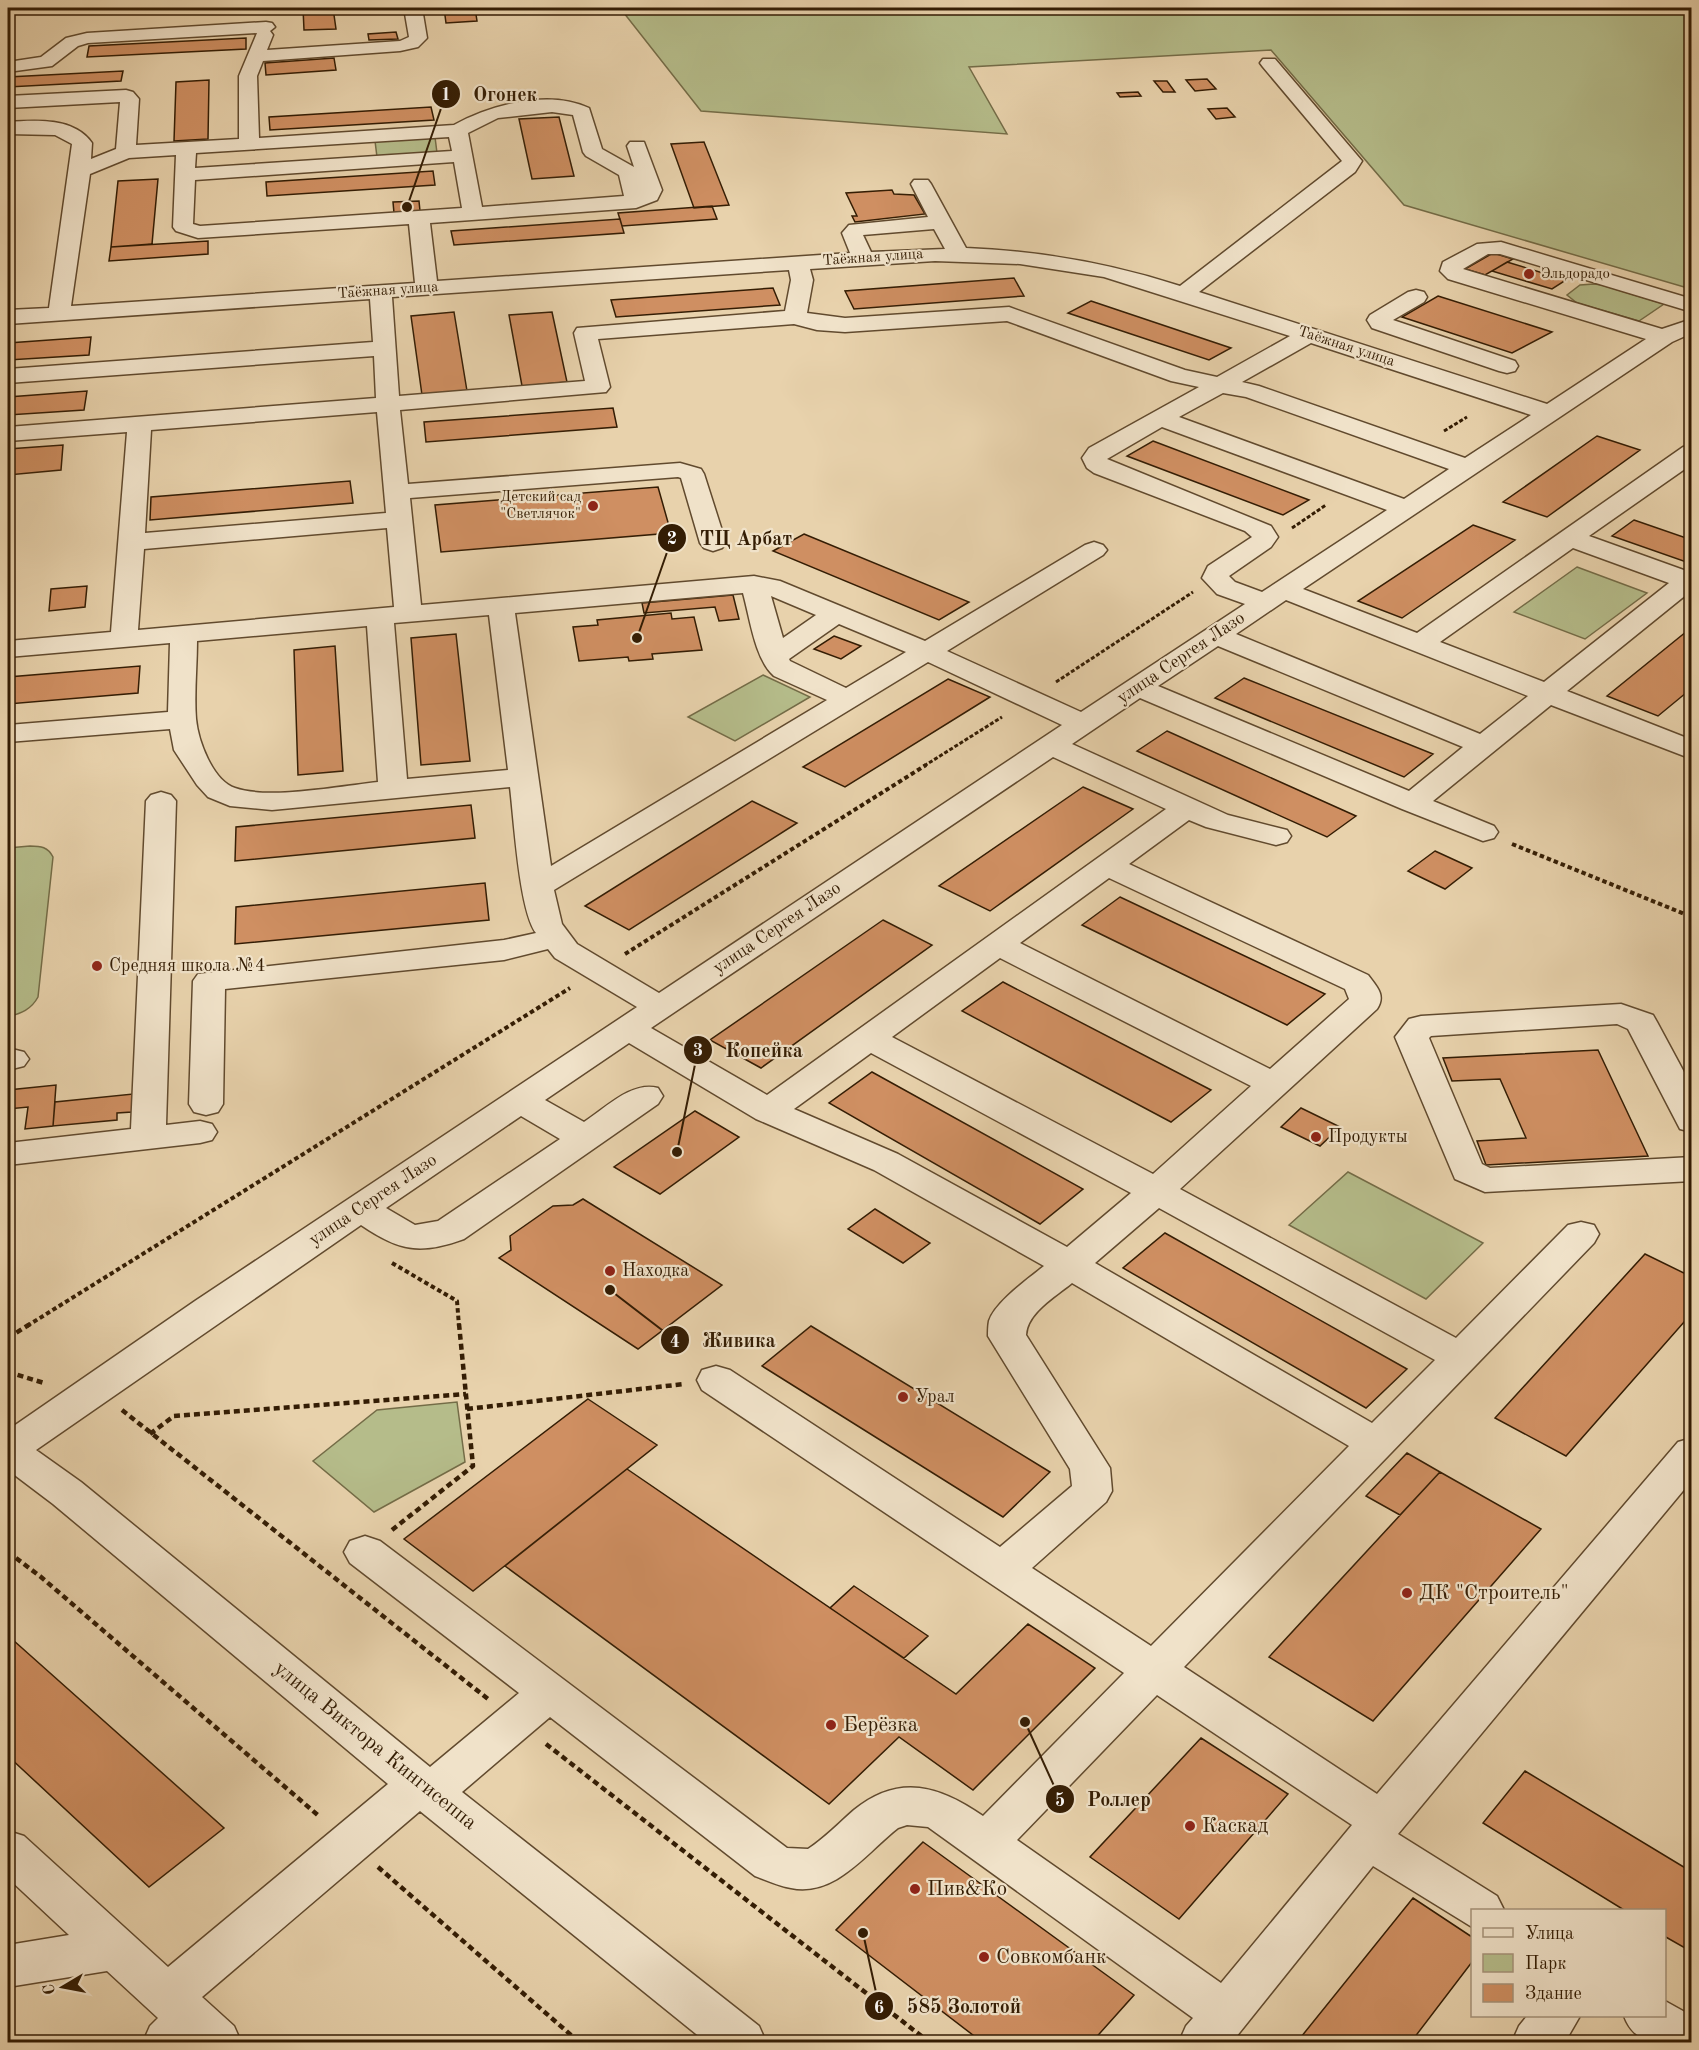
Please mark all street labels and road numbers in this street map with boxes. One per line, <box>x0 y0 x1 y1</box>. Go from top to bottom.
street label: Таёжная улица <box>822 247 924 269</box>
street label: Таёжная улица <box>337 280 439 302</box>
street label: Таёжная улица <box>1296 324 1397 370</box>
street label: улица Сергея Лазо <box>1114 609 1248 707</box>
street label: улица Сергея Лазо <box>710 879 844 977</box>
street label: улица Сергея Лазо <box>306 1151 440 1249</box>
street label: улица Виктора Кингисеппа <box>270 1658 480 1834</box>

